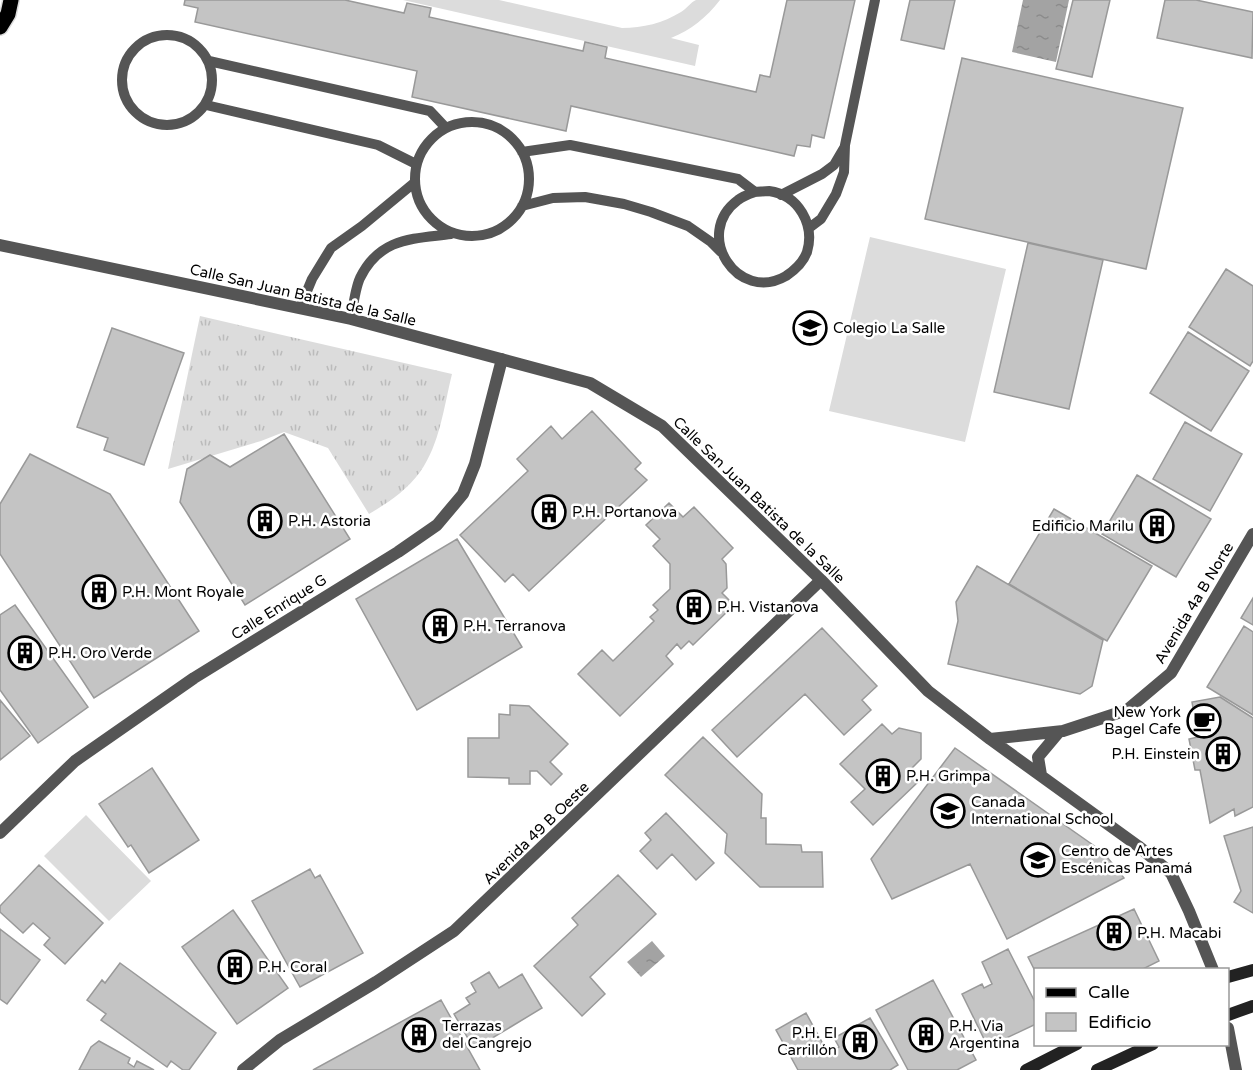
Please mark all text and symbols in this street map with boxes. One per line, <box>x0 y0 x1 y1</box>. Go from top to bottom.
street label: Calle San Juan Batista de la Salle <box>188 260 418 330</box>
school or university icon: Colegio La Salle <box>792 310 828 346</box>
place label: Colegio La Salle <box>833 319 945 337</box>
street label: Calle San Juan Batista de la Salle <box>669 413 849 587</box>
building icon: P.H. Portanova <box>531 494 567 530</box>
building icon: P.H. Astoria <box>247 503 283 539</box>
place label: P.H. Portanova <box>572 503 677 521</box>
building icon: Edificio Marilu <box>1139 508 1175 544</box>
place label: P.H. Astoria <box>288 512 371 530</box>
place label: Edificio Marilu <box>1032 517 1134 535</box>
street label: Avenida 4a B Norte <box>1151 539 1237 667</box>
street label: Calle Enrique G <box>228 570 330 644</box>
building icon: P.H. Mont Royale <box>81 574 117 610</box>
place label: P.H. Mont Royale <box>122 583 244 601</box>
building icon: P.H. Vistanova <box>676 589 712 625</box>
place label: P.H. Vistanova <box>717 598 819 616</box>
building icon: P.H. Terranova <box>422 608 458 644</box>
place label: P.H. Terranova <box>463 617 566 635</box>
building icon: P.H. Oro Verde <box>7 635 43 671</box>
place label: P.H. Oro Verde <box>48 644 152 662</box>
place label: New York Bagel Cafe <box>1104 703 1181 738</box>
cafe icon: New York Bagel Cafe <box>1186 703 1222 739</box>
building icon: P.H. Einstein <box>1205 736 1241 772</box>
place label: P.H. Einstein <box>1111 745 1200 763</box>
building icon: P.H. Grimpa <box>865 758 901 794</box>
place label: P.H. Grimpa <box>906 767 990 785</box>
street label: Avenida 49 B Oeste <box>479 778 593 888</box>
school or university icon: Canada International School <box>930 793 966 829</box>
place label: Canada International School <box>971 793 1113 828</box>
school or university icon: Centro de Artes Escénicas Panamá <box>1020 842 1056 878</box>
place label: Centro de Artes Escénicas Panamá <box>1061 842 1192 877</box>
building icon: P.H. Macabi <box>1096 915 1132 951</box>
place label: P.H. Macabi <box>1137 924 1221 942</box>
building icon: P.H. Coral <box>217 949 253 985</box>
place label: P.H. Coral <box>258 958 327 976</box>
legend <box>1034 968 1229 1046</box>
text: Calle <box>1088 981 1130 1003</box>
text: Edificio <box>1088 1011 1152 1033</box>
building icon: Terrazas del Cangrejo <box>401 1017 437 1053</box>
place label: Terrazas del Cangrejo <box>442 1017 532 1052</box>
building icon: P.H. Via Argentina <box>908 1017 944 1053</box>
place label: P.H. Via Argentina <box>949 1017 1020 1052</box>
place label: P.H. El Carrillón <box>777 1024 837 1059</box>
building icon: P.H. El Carrillón <box>842 1024 878 1060</box>

